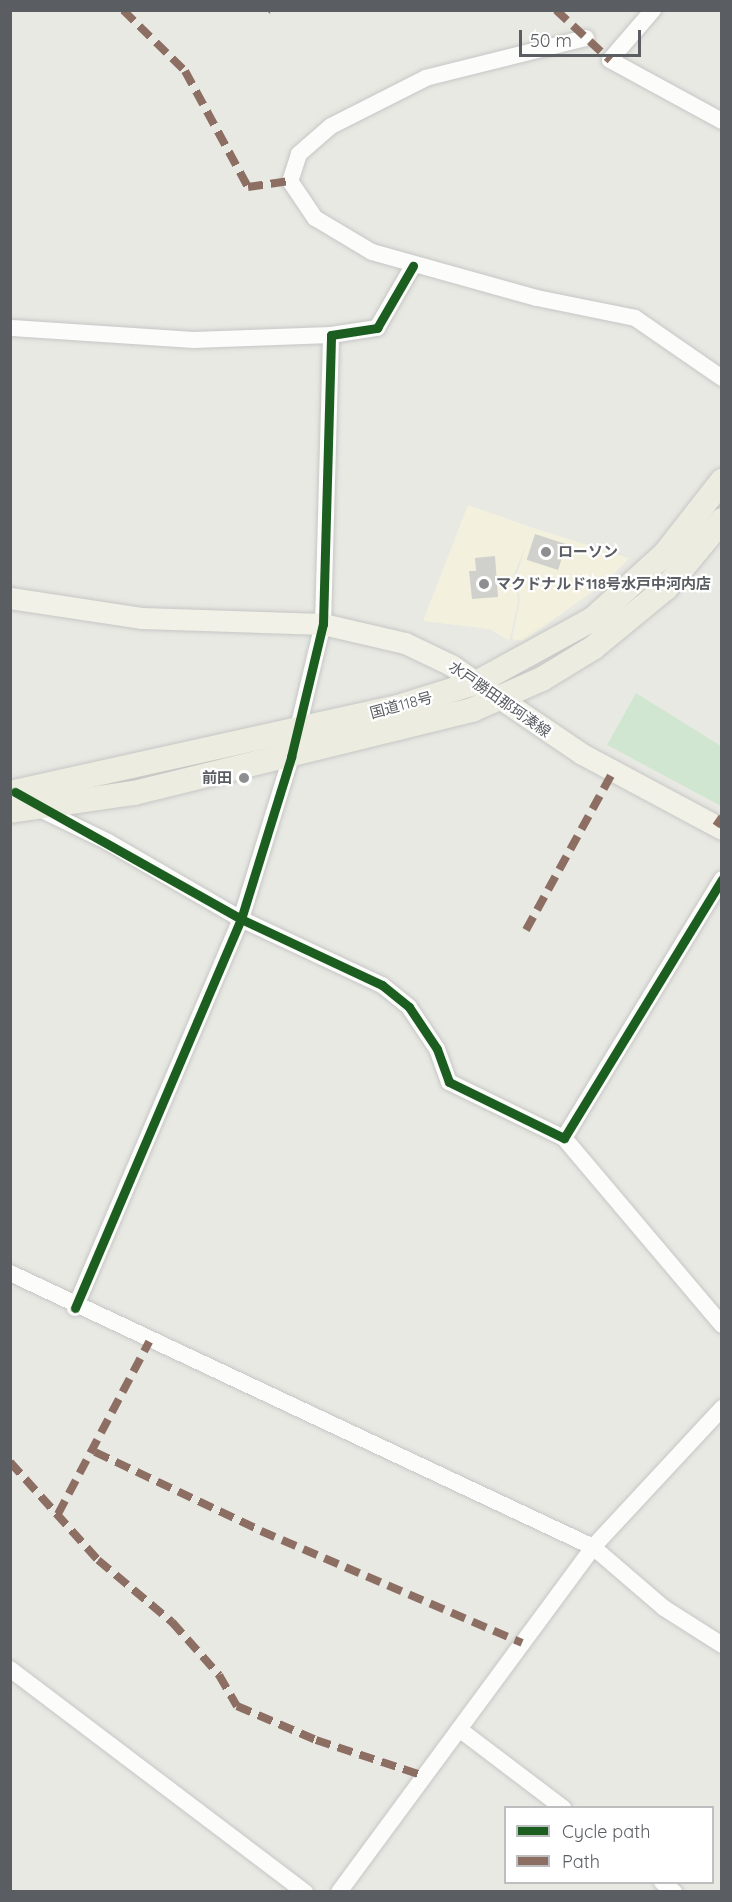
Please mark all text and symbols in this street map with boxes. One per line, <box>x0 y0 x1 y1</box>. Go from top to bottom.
scale bar <box>522 18 644 56</box>
text: 50 m <box>530 29 572 52</box>
place label: ローソン <box>558 543 618 561</box>
marker: ローソン <box>539 545 553 559</box>
place label: マクドナルド118号水戸中河内店 <box>496 575 711 593</box>
marker: マクドナルド118号水戸中河内店 <box>477 577 491 591</box>
street label: 水戸勝田那珂湊線 <box>446 657 554 741</box>
street label: 国道118号 <box>368 688 434 722</box>
place label: 前田 <box>202 769 232 787</box>
marker: 前田 <box>237 771 251 785</box>
legend <box>504 1806 714 1884</box>
text: Cycle path <box>562 1820 650 1843</box>
text: Path <box>562 1850 600 1873</box>

